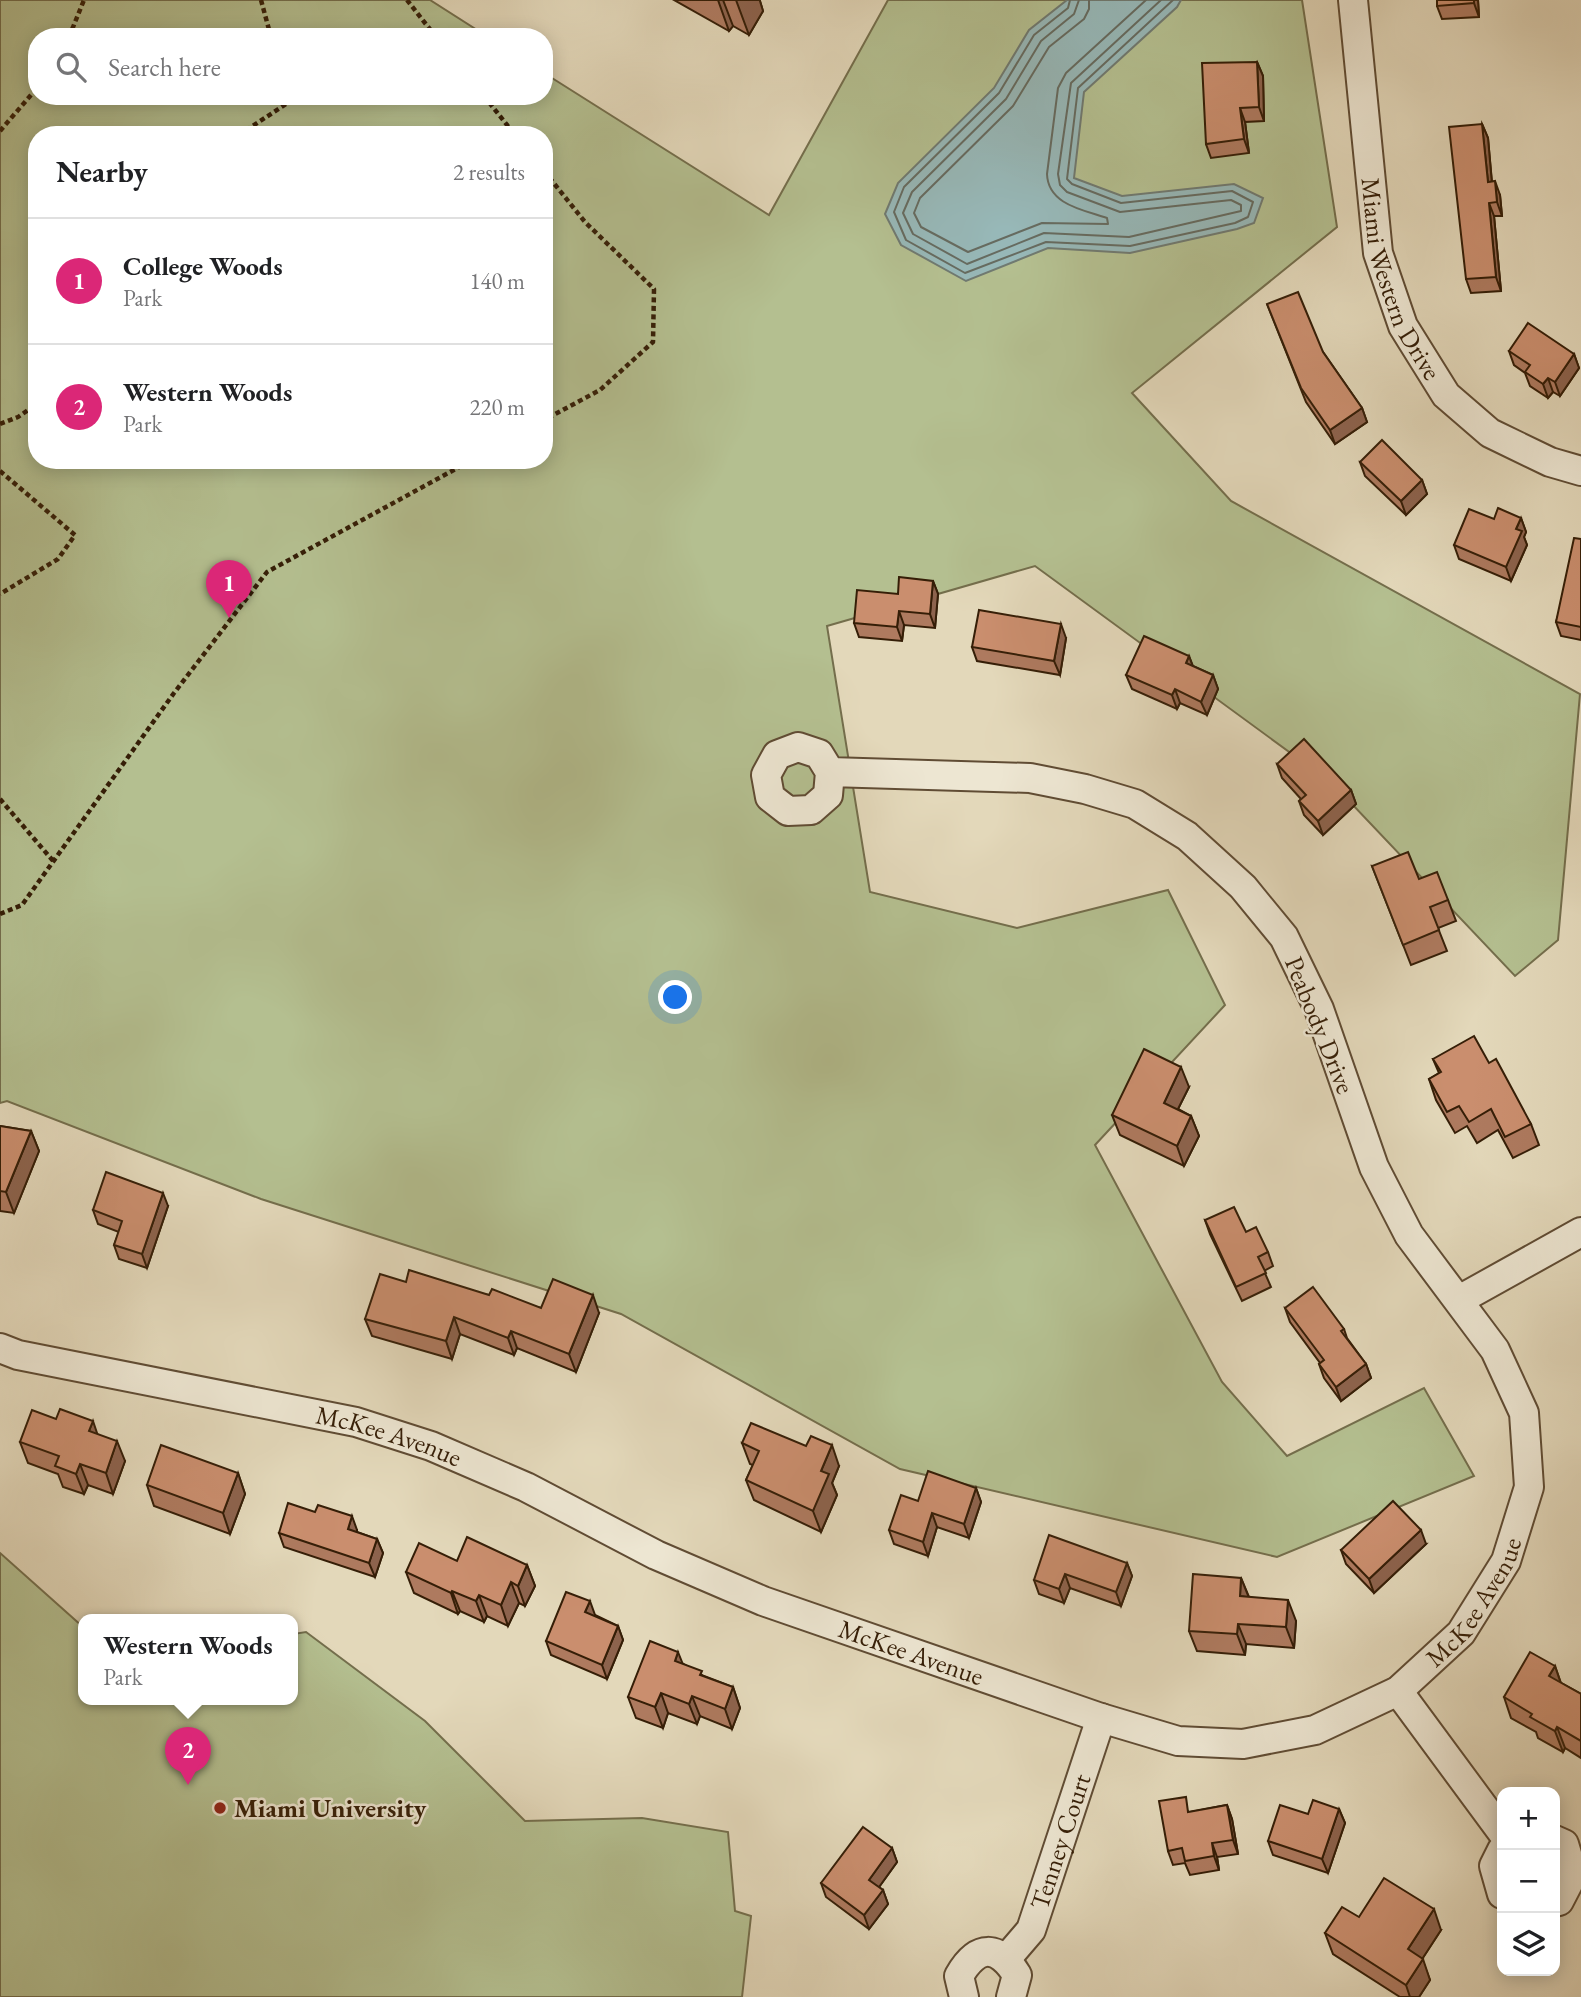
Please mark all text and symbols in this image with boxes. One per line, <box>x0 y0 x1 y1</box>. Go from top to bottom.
search box <box>28 28 553 105</box>
icon: search <box>52 48 90 86</box>
text: Search here <box>108 50 221 84</box>
text: Nearby <box>56 152 148 191</box>
text: 2 results <box>453 157 525 187</box>
street label: Miami Western Drive <box>1354 176 1449 386</box>
text: College Woods <box>123 249 283 283</box>
text: 1 <box>73 266 85 296</box>
text: 140 m <box>469 266 525 296</box>
text: Park <box>123 283 162 313</box>
text: Western Woods <box>123 375 292 409</box>
text: 2 <box>73 392 85 422</box>
text: 220 m <box>469 392 525 422</box>
text: Park <box>123 409 162 439</box>
pin: 1 <box>206 560 252 618</box>
street label: Peabody Drive <box>1277 951 1363 1099</box>
your location <box>658 980 692 1014</box>
street label: McKee Avenue <box>313 1397 467 1474</box>
street label: McKee Avenue <box>1418 1533 1529 1674</box>
street label: McKee Avenue <box>834 1611 988 1693</box>
popup <box>78 1614 298 1705</box>
text: Western Woods <box>103 1628 273 1662</box>
text: Park <box>103 1662 143 1692</box>
pin: 2 <box>165 1727 211 1785</box>
street label: Tenney Court <box>1022 1769 1098 1914</box>
map controls <box>1497 1787 1560 1976</box>
button: + <box>1497 1787 1560 1850</box>
place label: Miami University <box>234 1791 427 1825</box>
marker: Miami University <box>212 1800 228 1816</box>
button: − <box>1497 1850 1560 1913</box>
button: layers <box>1497 1913 1560 1976</box>

